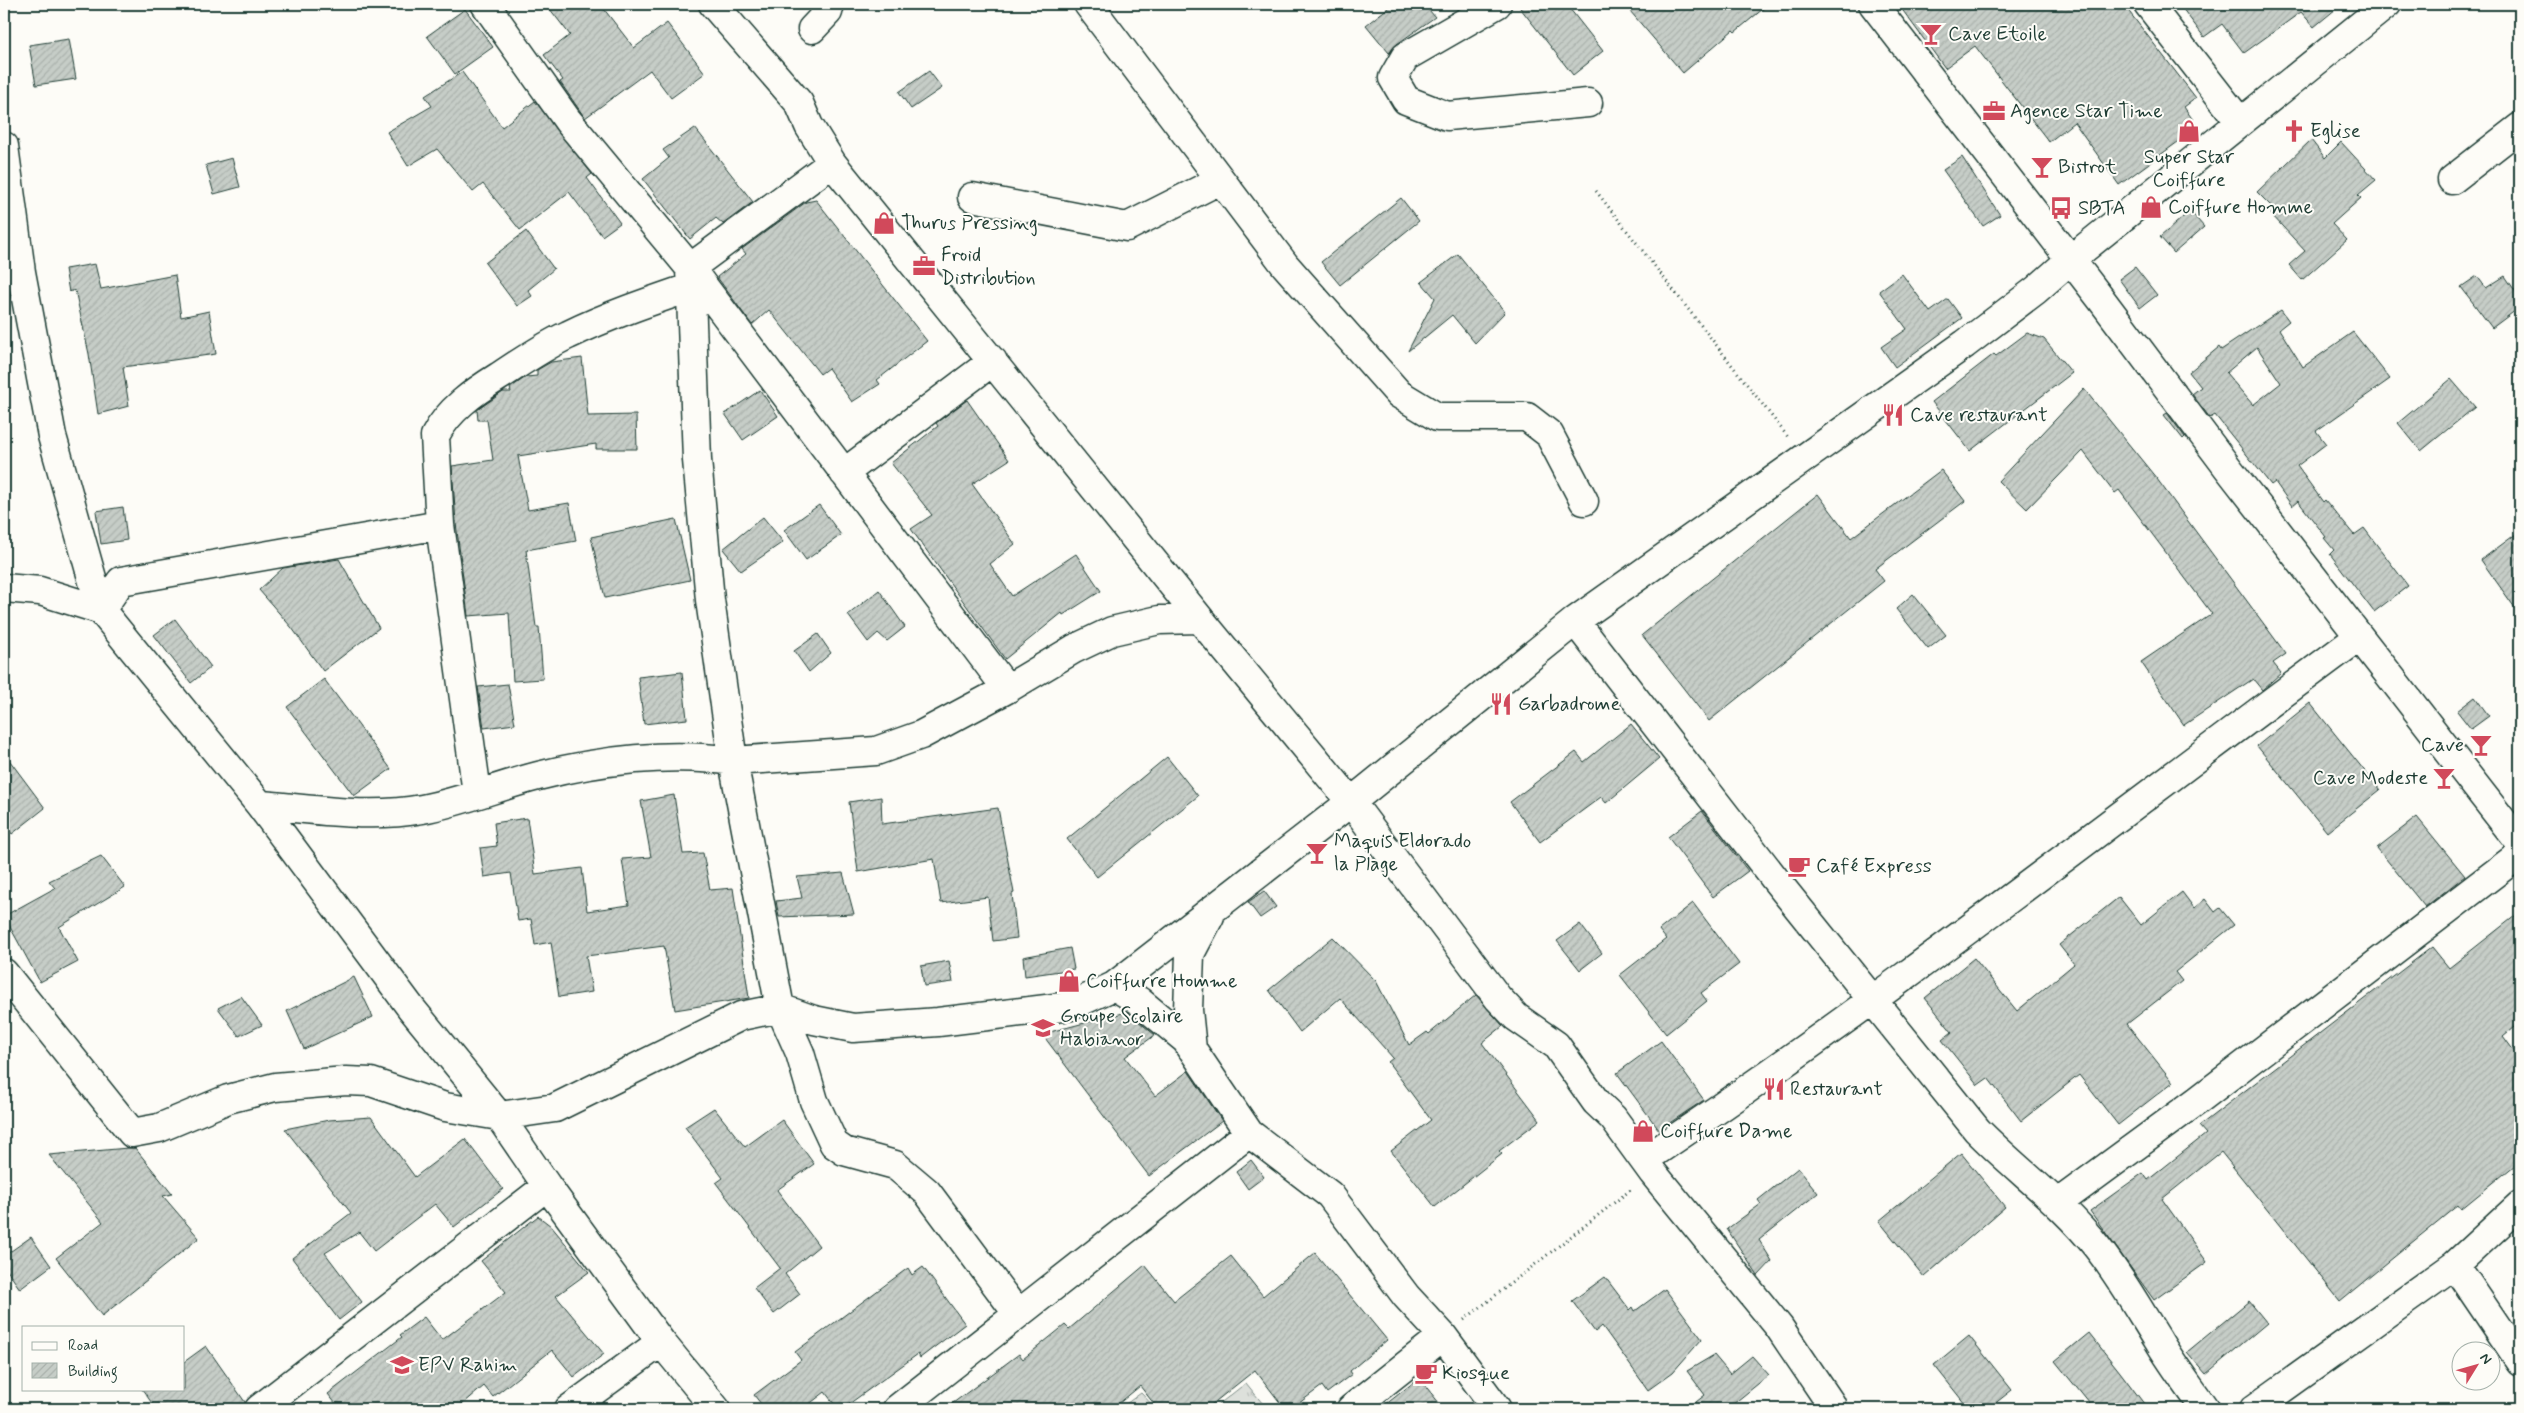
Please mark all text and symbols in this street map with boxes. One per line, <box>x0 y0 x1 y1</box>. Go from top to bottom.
bar icon: Cave Etoile <box>1918 21 1944 47</box>
place label: Cave Etoile <box>1948 21 2047 48</box>
office icon: Agence Star Time <box>1981 98 2007 124</box>
place label: Agence Star Time <box>2010 98 2163 125</box>
shop icon: Super Star Coiffure <box>2176 118 2202 144</box>
church icon: Eglise <box>2281 118 2307 144</box>
place label: Eglise <box>2310 118 2361 145</box>
place label: Super Star Coiffure <box>2144 144 2235 194</box>
bar icon: Bistrot <box>2029 154 2055 180</box>
place label: Bistrot <box>2058 154 2117 181</box>
shop icon: Coiffure Homme <box>2138 194 2164 220</box>
place label: Coiffure Homme <box>2168 194 2313 221</box>
bus stop icon: SBTA <box>2048 195 2074 221</box>
place label: SBTA <box>2078 195 2126 222</box>
shop icon: Thurus Pressing <box>871 210 897 236</box>
place label: Thurus Pressing <box>901 210 1038 237</box>
place label: Froid Distribution <box>941 242 1036 292</box>
office icon: Froid Distribution <box>911 253 937 279</box>
restaurant icon: Cave restaurant <box>1880 402 1906 428</box>
place label: Cave restaurant <box>1910 402 2048 429</box>
restaurant icon: Garbadrome <box>1488 691 1514 717</box>
place label: Garbadrome <box>1518 691 1621 718</box>
place label: Cave <box>2421 732 2464 759</box>
bar icon: Cave <box>2468 732 2494 758</box>
place label: Cave Modeste <box>2313 765 2428 792</box>
bar icon: Cave Modeste <box>2431 765 2457 791</box>
place label: Maquis Eldorado la Plage <box>1334 828 1471 878</box>
bar icon: Maquis Eldorado la Plage <box>1304 840 1330 866</box>
cafe icon: Café Express <box>1786 853 1812 879</box>
place label: Café Express <box>1816 853 1932 880</box>
shop icon: Coiffurre Homme <box>1056 968 1082 994</box>
place label: Coiffurre Homme <box>1086 968 1237 995</box>
place label: Groupe Scolaire Habianor <box>1060 1003 1183 1053</box>
school or university icon: Groupe Scolaire Habianor <box>1030 1015 1056 1041</box>
restaurant icon: Restaurant <box>1761 1076 1787 1102</box>
place label: Restaurant <box>1790 1076 1883 1103</box>
shop icon: Coiffure Dame <box>1630 1118 1656 1144</box>
place label: Coiffure Dame <box>1660 1118 1793 1145</box>
legend <box>22 1326 185 1390</box>
text: Road <box>68 1336 98 1356</box>
north arrow <box>2452 1340 2502 1390</box>
text: N <box>2476 1350 2496 1368</box>
school or university icon: EPV Rahim <box>389 1352 415 1378</box>
place label: EPV Rahim <box>418 1352 518 1379</box>
cafe icon: Kiosque <box>1413 1360 1439 1386</box>
place label: Kiosque <box>1442 1360 1510 1387</box>
text: Building <box>68 1362 118 1383</box>

